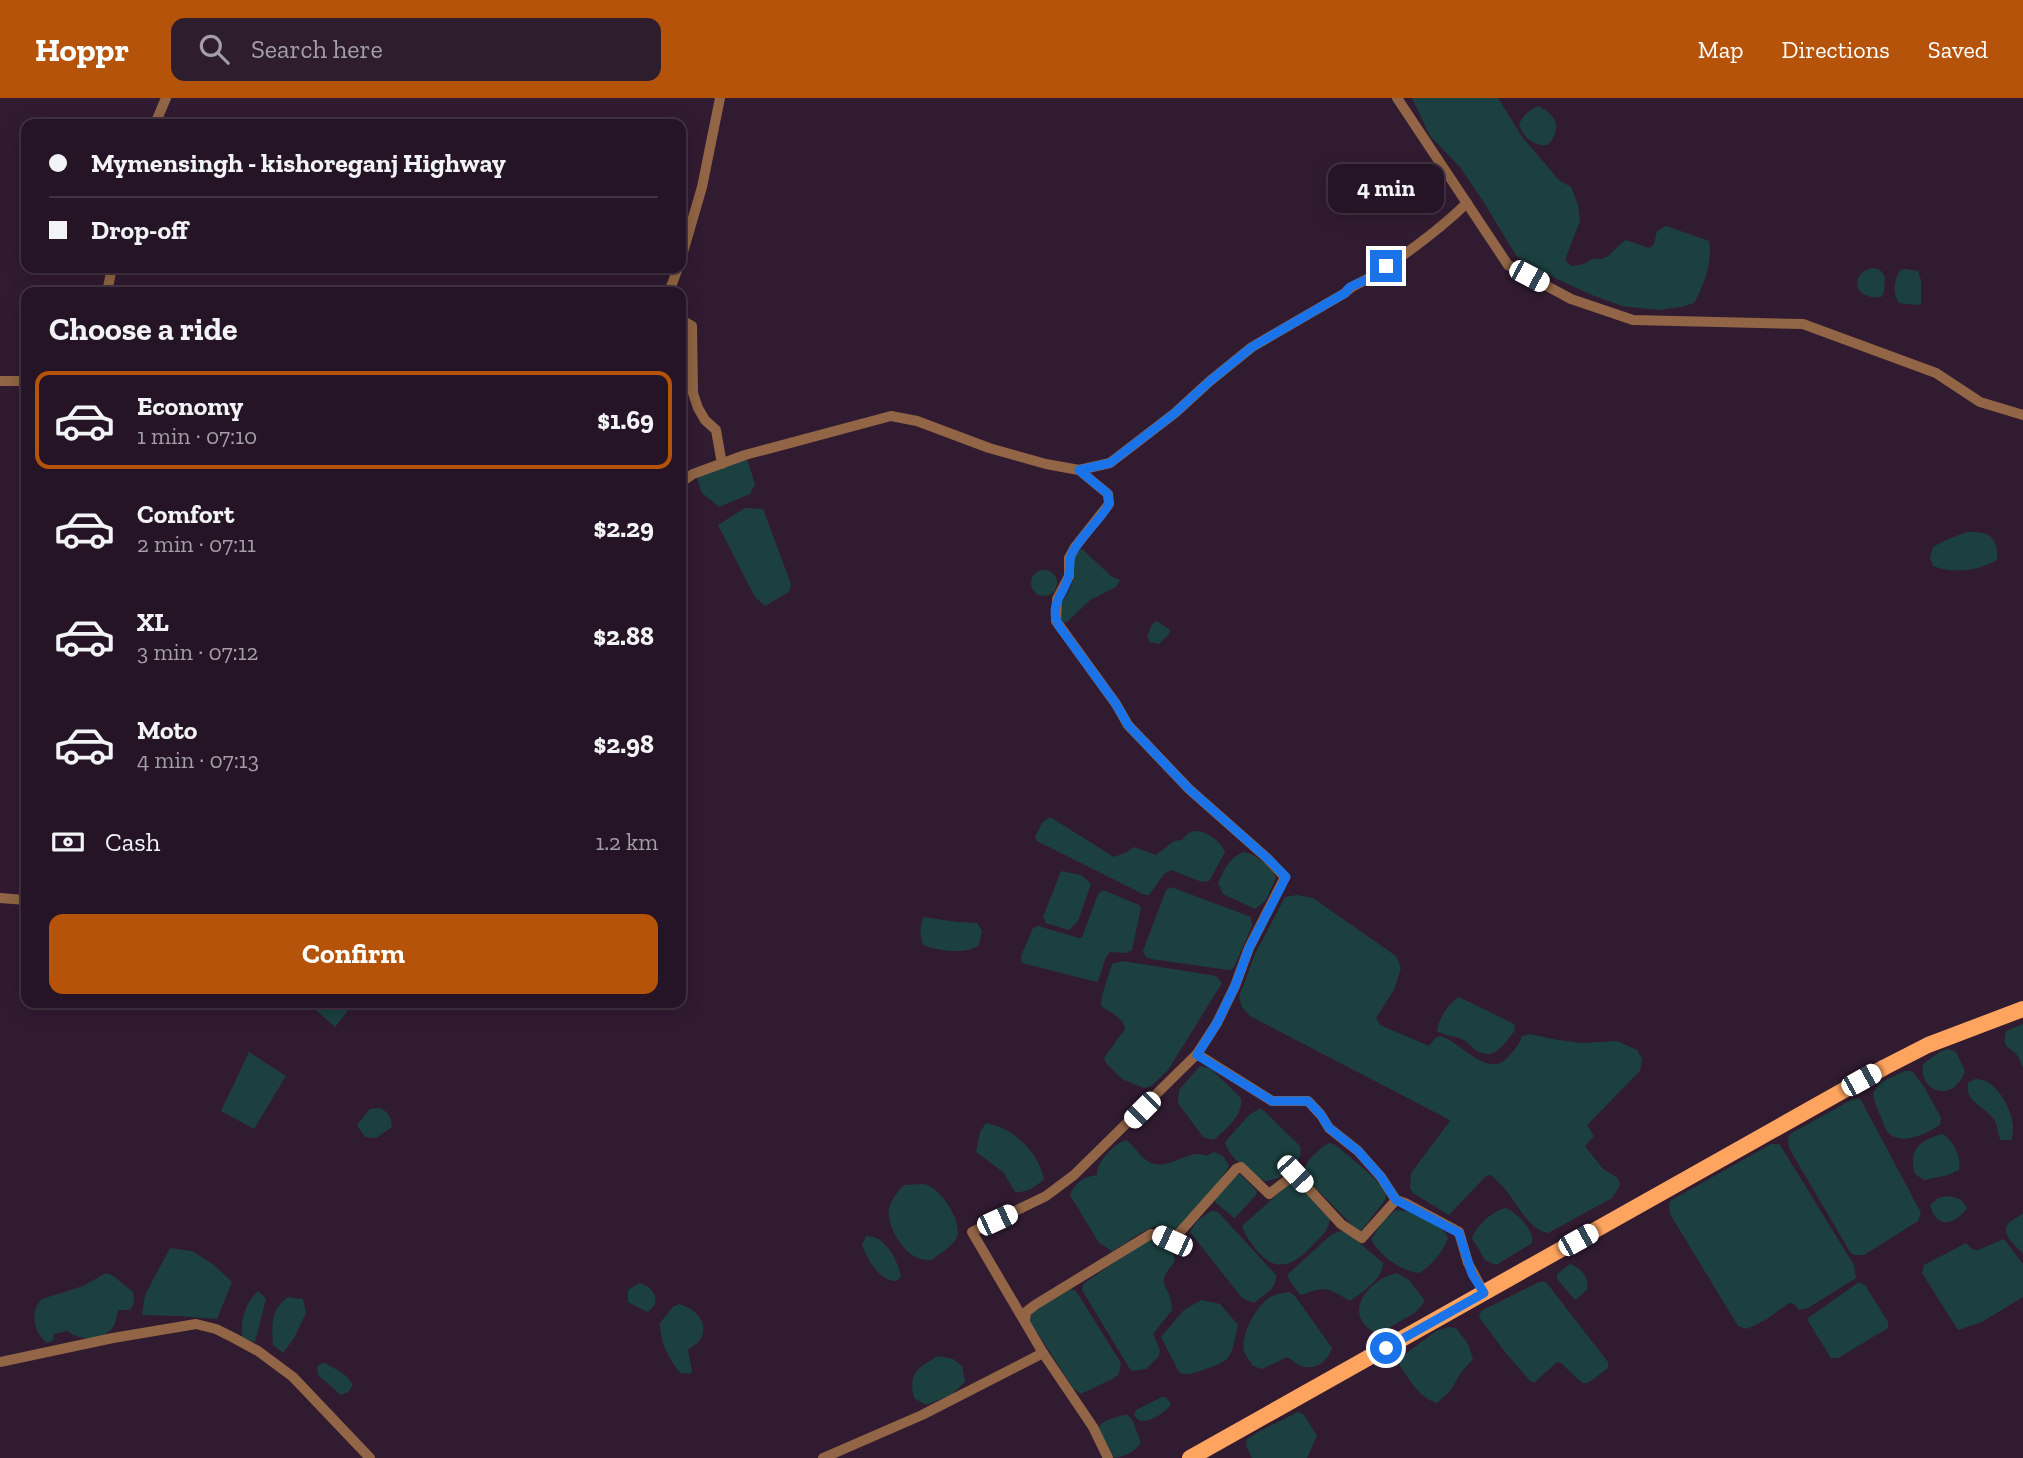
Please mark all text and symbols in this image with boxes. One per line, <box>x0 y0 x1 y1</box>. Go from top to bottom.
search box <box>171 18 661 81</box>
text: Hoppr <box>35 30 129 69</box>
icon: search <box>195 30 233 68</box>
text: Search here <box>251 33 383 65</box>
text: Map <box>1698 35 1744 64</box>
text: Directions <box>1782 35 1890 64</box>
text: Saved <box>1928 35 1988 64</box>
text: Mymensingh - kishoreganj Highway <box>91 147 506 179</box>
callout: 4 min <box>1328 164 1444 214</box>
text: 4 min <box>1357 174 1415 202</box>
text: Drop-off <box>91 214 188 246</box>
route end <box>1370 250 1402 282</box>
car <box>1506 257 1553 295</box>
text: Choose a ride <box>49 310 237 348</box>
icon: car <box>53 389 116 452</box>
text: Economy <box>137 390 243 422</box>
text: $1.69 <box>597 404 654 436</box>
text: 1 min · 07:10 <box>137 422 257 450</box>
icon: car <box>53 497 116 560</box>
text: Comfort <box>137 498 234 530</box>
text: $2.29 <box>593 512 654 544</box>
text: 2 min · 07:11 <box>137 530 256 558</box>
icon: car <box>53 605 116 668</box>
text: XL <box>137 606 169 638</box>
text: $2.88 <box>593 620 654 652</box>
text: 3 min · 07:12 <box>137 638 258 666</box>
icon: car <box>53 713 116 776</box>
text: Moto <box>137 714 197 746</box>
text: $2.98 <box>593 728 654 760</box>
text: 4 min · 07:13 <box>137 746 259 774</box>
icon: cash <box>49 823 87 861</box>
text: Cash <box>105 826 160 858</box>
text: 1.2 km <box>595 828 658 856</box>
button: Confirm <box>49 914 658 994</box>
car <box>1838 1061 1885 1099</box>
car <box>1120 1088 1165 1132</box>
car <box>1273 1151 1318 1197</box>
car <box>974 1202 1021 1238</box>
car <box>1555 1221 1602 1259</box>
car <box>1149 1223 1196 1259</box>
route start <box>1370 1332 1402 1364</box>

